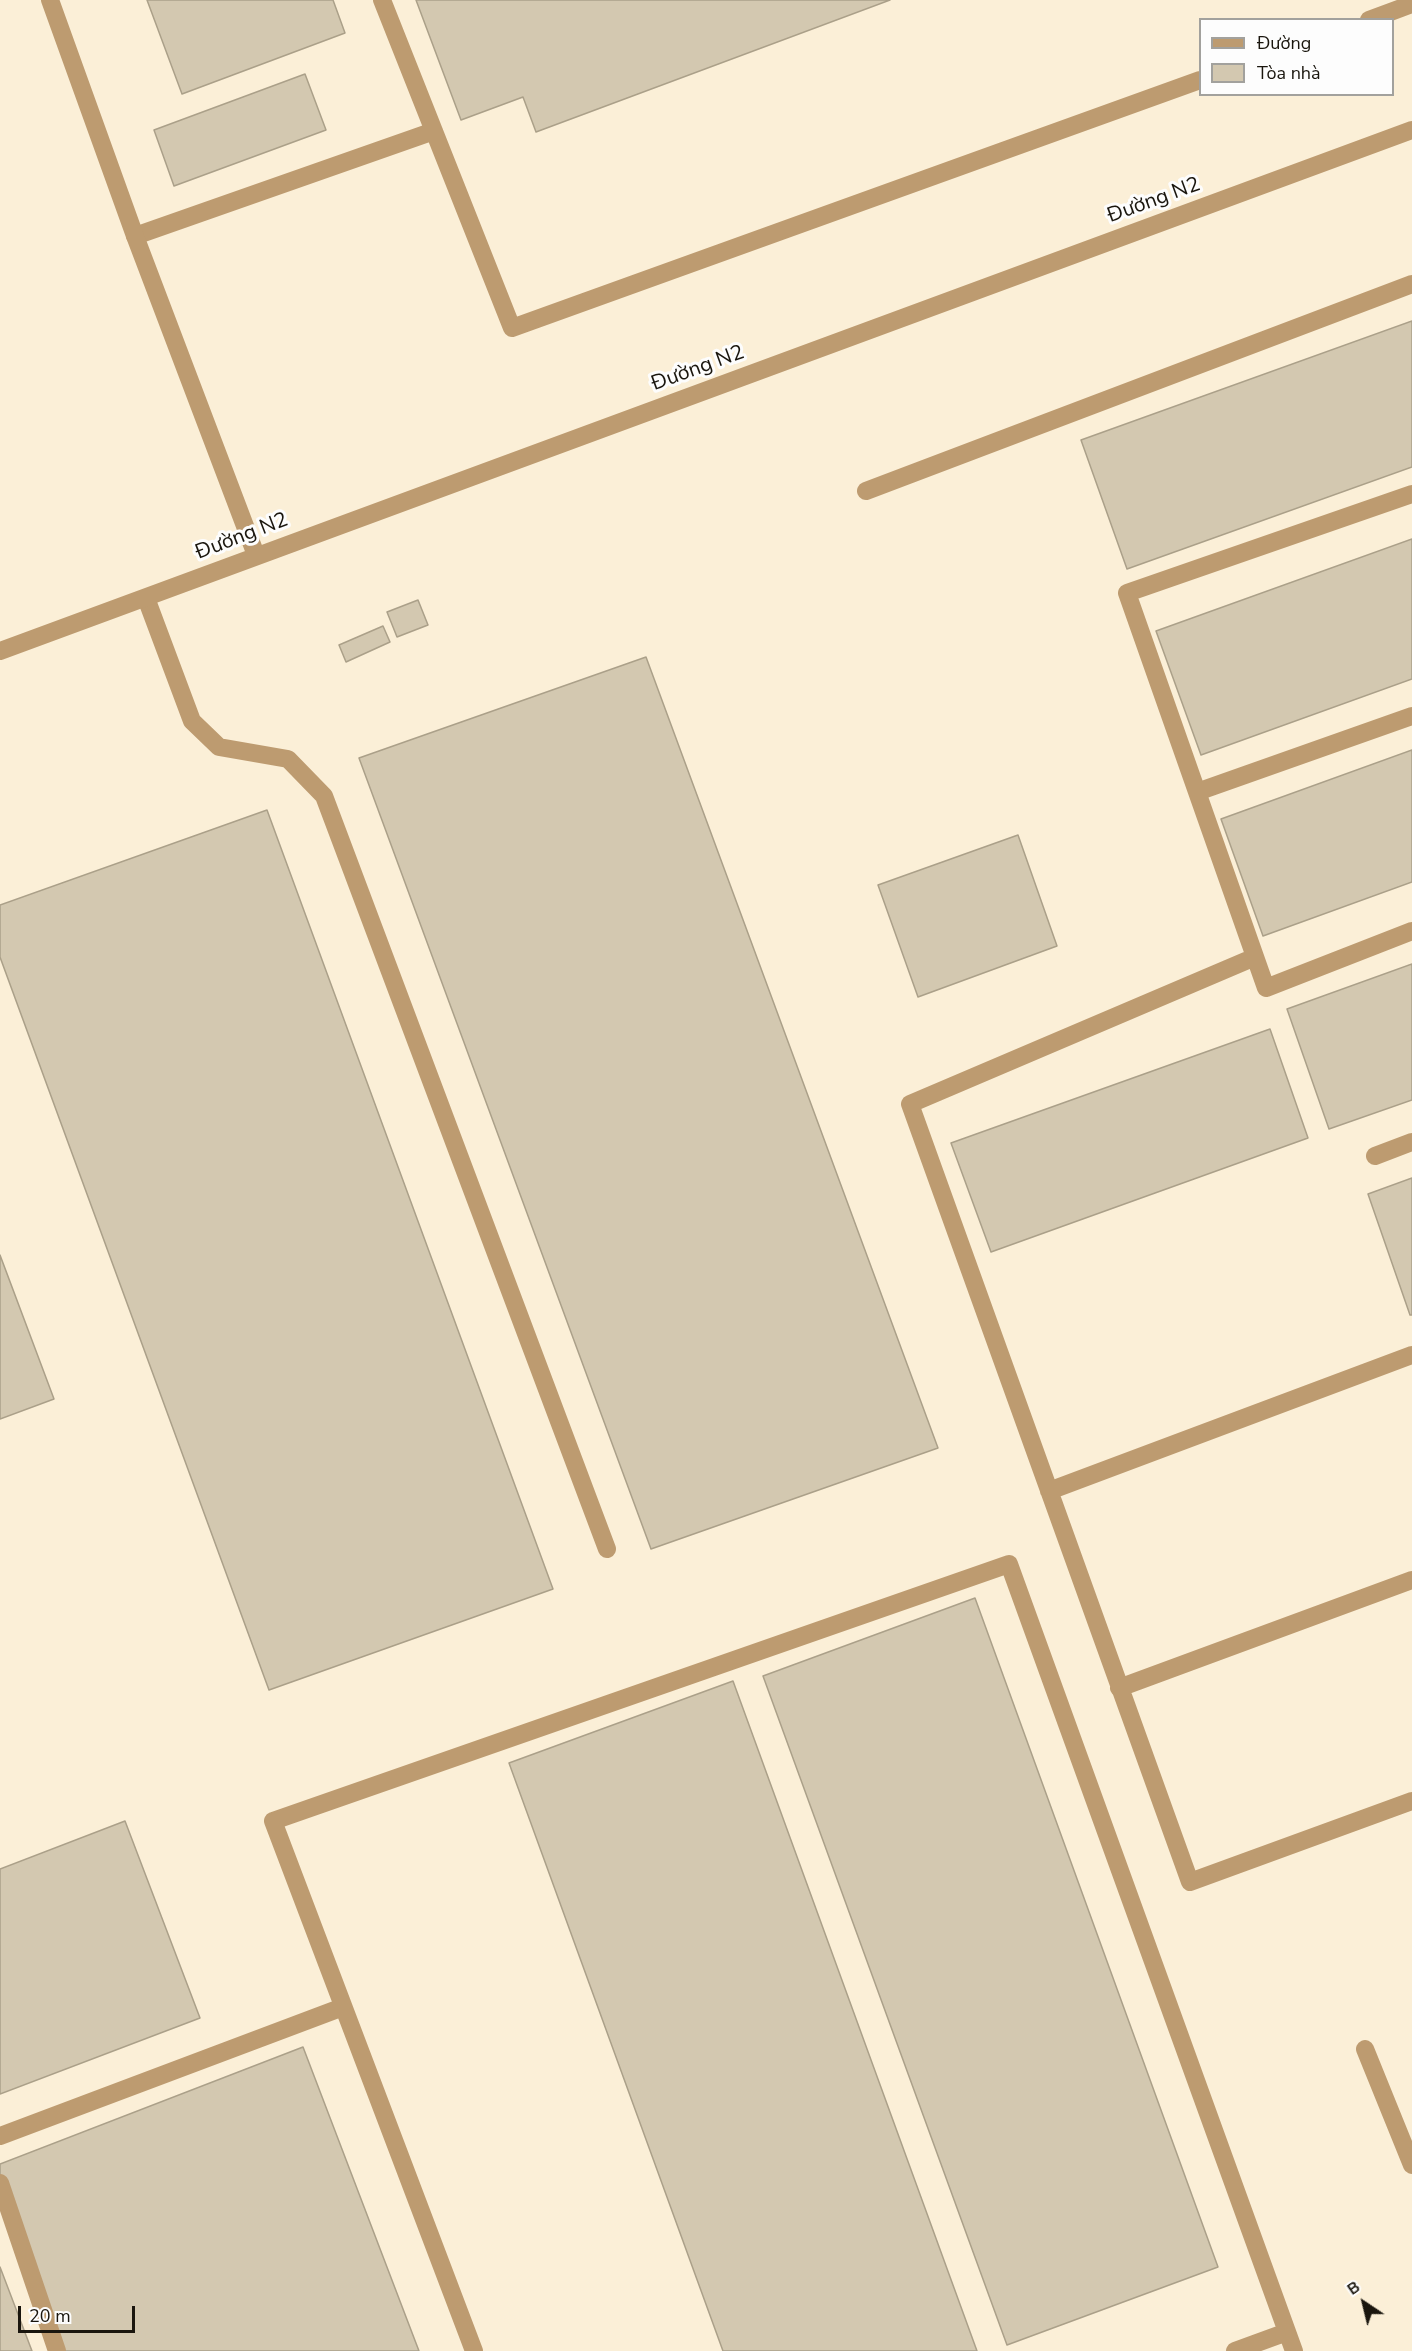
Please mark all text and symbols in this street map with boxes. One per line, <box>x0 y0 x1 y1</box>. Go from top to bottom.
legend <box>1199 18 1394 96</box>
text: Đường <box>1257 31 1311 55</box>
text: Tòa nhà <box>1257 61 1321 85</box>
street label: Đường N2 <box>1104 173 1204 229</box>
street label: Đường N2 <box>648 341 748 397</box>
street label: Đường N2 <box>192 508 292 566</box>
north arrow <box>1334 2273 1394 2333</box>
text: B <box>1343 2276 1364 2300</box>
scale bar <box>21 2294 138 2332</box>
text: 20 m <box>29 2304 71 2328</box>

